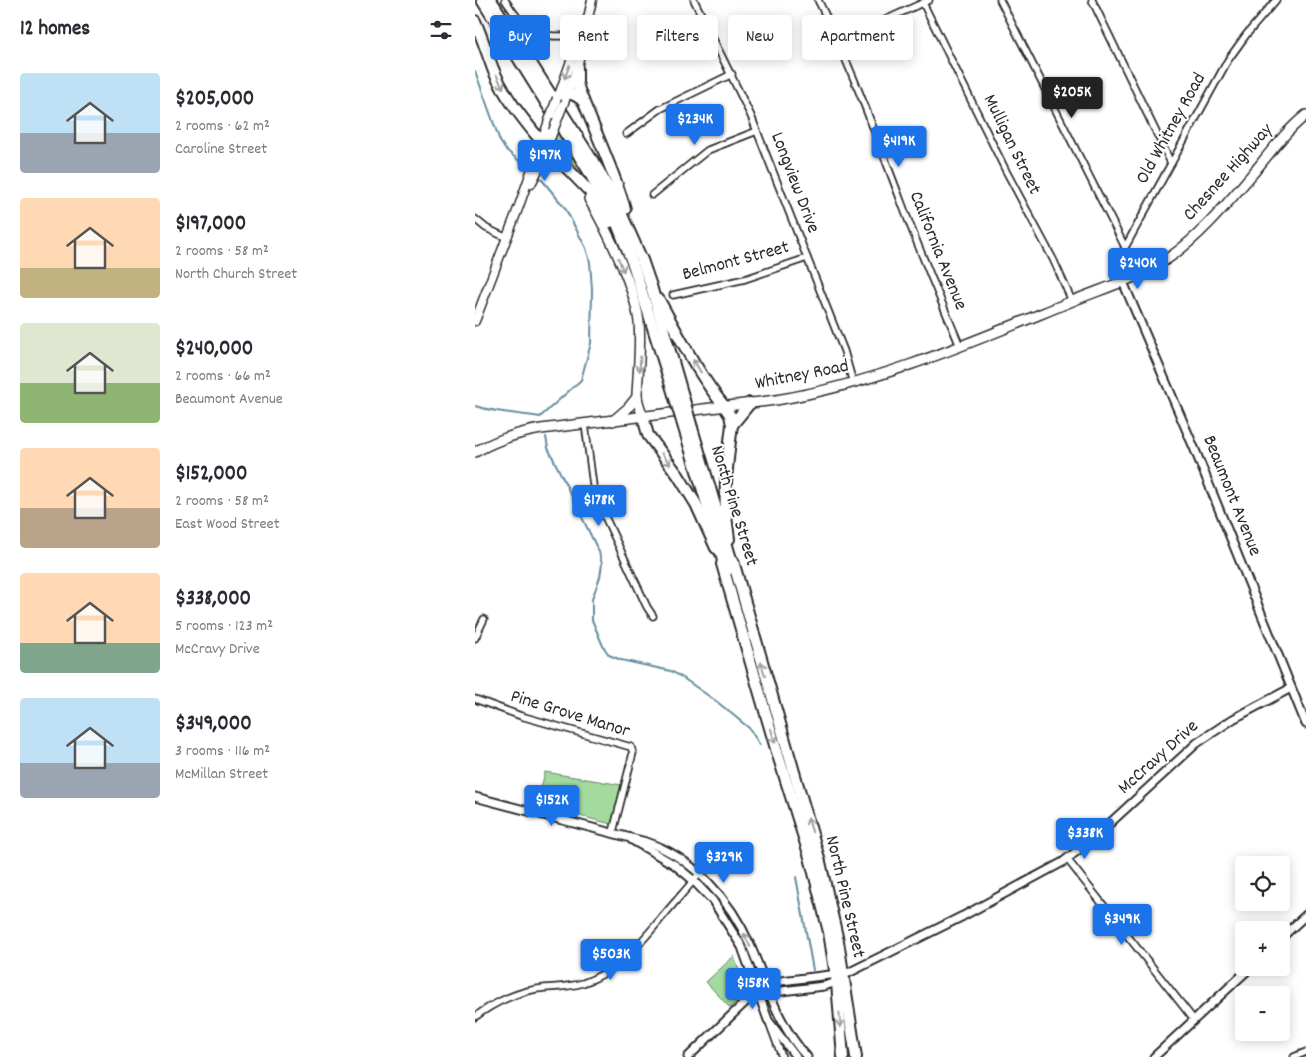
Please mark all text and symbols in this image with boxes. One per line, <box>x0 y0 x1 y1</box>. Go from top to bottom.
text: 12 homes <box>20 15 90 45</box>
chip: Buy <box>490 15 550 60</box>
chip: Rent <box>560 15 627 60</box>
chip: Filters <box>637 15 718 60</box>
chip: New <box>728 15 792 60</box>
chip: Apartment <box>802 15 913 60</box>
icon: filters <box>427 16 455 44</box>
one-way arrow <box>562 64 571 79</box>
street label: Old Whitney Road <box>1130 68 1214 190</box>
one-way arrow <box>496 74 505 89</box>
pin: $205K <box>1037 76 1107 119</box>
text: $205K <box>1053 81 1091 104</box>
text: $205,000 <box>175 85 254 115</box>
street label: Mulligan Street <box>975 90 1047 200</box>
icon: home <box>60 93 120 153</box>
pin: $234K <box>660 104 730 146</box>
text: $234K <box>677 108 713 131</box>
text: 2 rooms · 62 m² <box>175 115 270 138</box>
street label: Chesnee Highway <box>1178 118 1281 228</box>
pin: $419K <box>864 126 934 168</box>
street label: Longview Drive <box>762 129 826 237</box>
text: $419K <box>883 130 915 153</box>
text: Caroline Street <box>175 138 267 161</box>
pin: $197K <box>510 140 580 182</box>
text: $197K <box>529 144 561 167</box>
street label: California Avenue <box>901 188 973 314</box>
text: $197,000 <box>175 210 246 240</box>
icon: home <box>60 218 120 278</box>
street label: Belmont Street <box>680 235 792 289</box>
text: 2 rooms · 58 m² <box>175 240 269 263</box>
pin: $240K <box>1103 248 1173 290</box>
text: $240K <box>1119 252 1157 275</box>
one-way arrow <box>617 257 626 272</box>
text: North Church Street <box>175 263 297 286</box>
text: $240,000 <box>175 335 253 365</box>
icon: home <box>60 343 120 403</box>
street label: Whitney Road <box>753 354 851 398</box>
one-way arrow <box>635 356 644 372</box>
one-way arrow <box>691 359 701 373</box>
text: 2 rooms · 66 m² <box>175 365 271 388</box>
text: Beaumont Avenue <box>175 388 283 411</box>
street label: Beaumont Avenue <box>1194 432 1268 560</box>
street label: North Pine Street <box>702 442 764 570</box>
one-way arrow <box>661 452 672 465</box>
text: $152,000 <box>175 460 247 490</box>
icon: home <box>60 468 120 528</box>
pin: $178K <box>564 484 634 527</box>
text: $178K <box>583 489 615 512</box>
text: 2 rooms · 58 m² <box>175 490 269 513</box>
text: East Wood Street <box>175 513 280 536</box>
text: $338,000 <box>175 585 251 615</box>
icon: home <box>60 593 120 653</box>
text: 5 rooms · 123 m² <box>175 615 273 638</box>
text: McCravy Drive <box>175 638 260 661</box>
one-way arrow <box>758 662 768 678</box>
street label: Pine Grove Manor <box>507 684 633 746</box>
text: $349,000 <box>175 710 252 740</box>
street label: McCravy Drive <box>1113 714 1205 802</box>
icon: home <box>60 718 120 778</box>
one-way arrow <box>768 728 778 744</box>
text: 3 rooms · 116 m² <box>175 740 270 763</box>
text: McMillan Street <box>175 763 268 786</box>
pin: $152K <box>517 784 587 827</box>
text: $152K <box>535 789 569 812</box>
one-way arrow <box>804 818 814 834</box>
pin: $338K <box>1050 818 1120 860</box>
text: $338K <box>1067 822 1103 845</box>
street label: North Pine Street <box>817 833 871 961</box>
pin: $329K <box>689 842 759 884</box>
text: $329K <box>706 846 742 869</box>
map controls <box>1235 856 1290 1041</box>
button: locate <box>1235 856 1290 911</box>
pin: $349K <box>1087 904 1157 946</box>
text: $349K <box>1104 908 1140 931</box>
button: + <box>1235 921 1290 976</box>
one-way arrow <box>742 933 752 948</box>
pin: $503K <box>576 938 646 981</box>
text: $503K <box>592 943 630 966</box>
pin: $158K <box>718 968 788 1010</box>
text: $158K <box>737 972 769 995</box>
button: − <box>1235 986 1290 1041</box>
one-way arrow <box>835 1012 845 1028</box>

